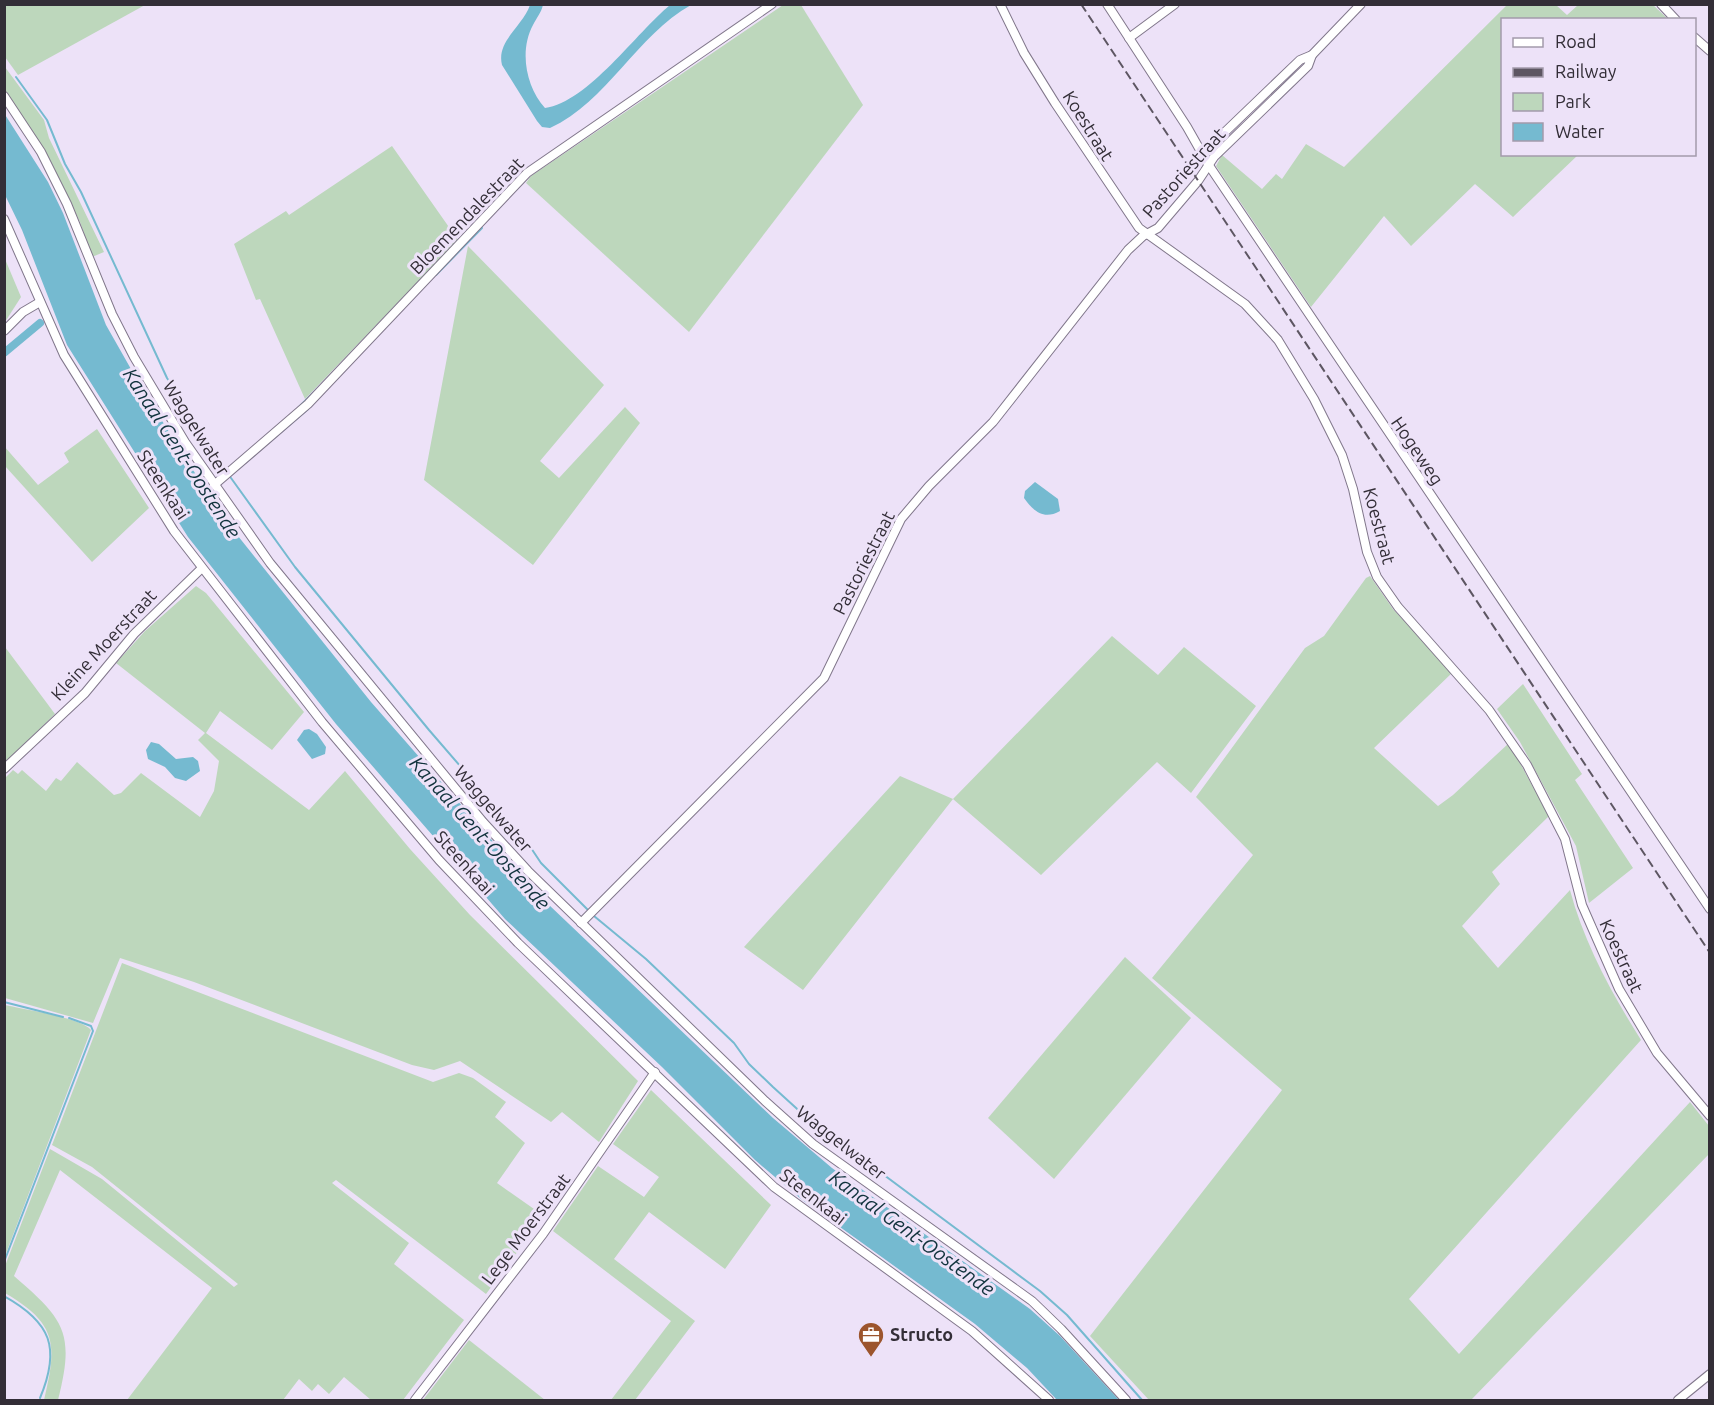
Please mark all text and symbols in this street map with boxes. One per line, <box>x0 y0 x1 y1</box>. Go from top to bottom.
legend <box>1501 18 1696 156</box>
text: Road <box>1555 31 1597 51</box>
text: Railway <box>1555 61 1617 81</box>
street label: Koestraat <box>1060 87 1118 164</box>
text: Park <box>1555 91 1591 111</box>
text: Water <box>1555 121 1605 141</box>
street label: Pastoriestraat <box>1138 123 1229 221</box>
street label: Bloemendalestraat <box>406 153 527 278</box>
water label: Kanaal Gent-Oostende <box>119 363 246 542</box>
street label: Waggelwater <box>160 376 234 479</box>
street label: Hogeweg <box>1388 413 1448 488</box>
street label: Steenkaai <box>134 446 194 523</box>
street label: Koestraat <box>1360 485 1400 566</box>
street label: Pastoriestraat <box>828 507 898 618</box>
street label: Kleine Moerstraat <box>47 585 160 704</box>
water label: Kanaal Gent-Oostende <box>406 751 555 914</box>
street label: Waggelwater <box>451 761 537 856</box>
street label: Steenkaai <box>431 826 498 898</box>
street label: Koestraat <box>1596 916 1648 995</box>
street label: Waggelwater <box>793 1101 890 1183</box>
street label: Steenkaai <box>776 1164 851 1228</box>
water label: Kanaal Gent-Oostende <box>825 1165 999 1300</box>
street label: Lege Moerstraat <box>477 1169 573 1288</box>
office icon: Structo <box>856 1320 886 1358</box>
place label: Structo <box>890 1324 953 1344</box>

